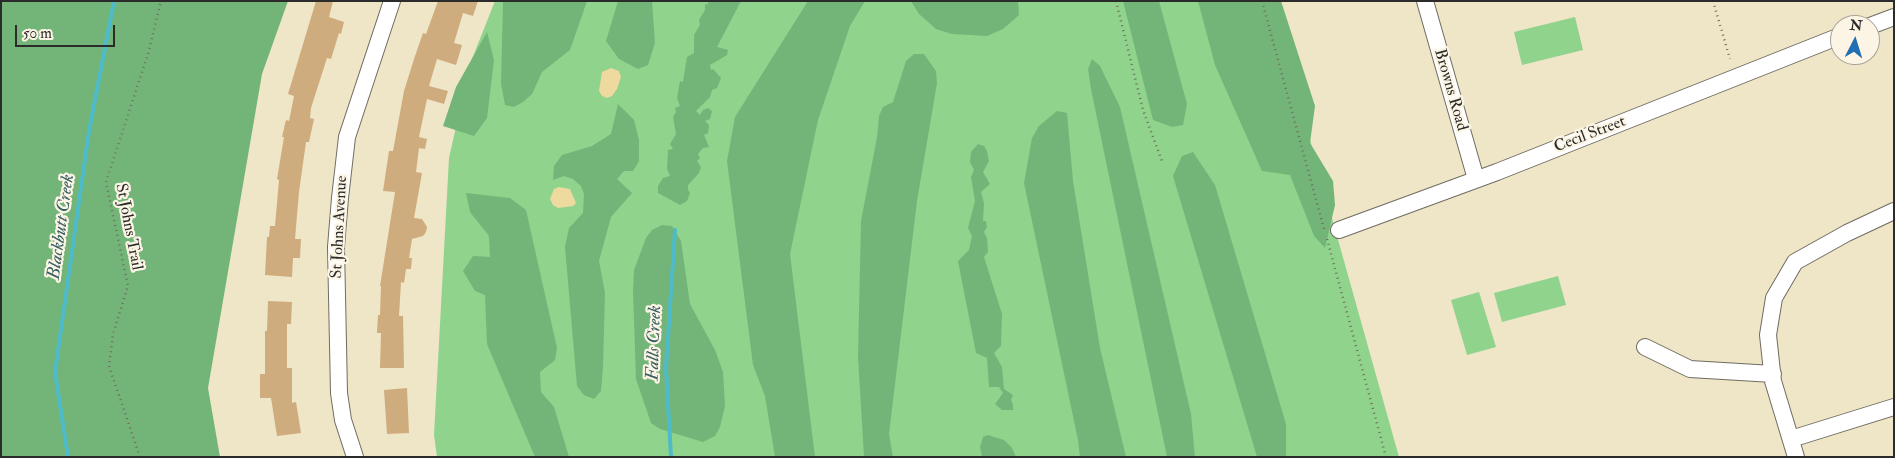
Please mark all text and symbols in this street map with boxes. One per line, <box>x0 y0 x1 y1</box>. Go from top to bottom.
scale bar <box>18 15 118 47</box>
north arrow <box>1830 15 1880 65</box>
text: N <box>1849 17 1863 35</box>
text: 50 m <box>23 24 52 43</box>
street label: Browns Road <box>1429 47 1471 133</box>
street label: Cecil Street <box>1551 113 1629 157</box>
water label: Blackbutt Creek <box>44 173 80 281</box>
street label: St Johns Avenue <box>328 175 352 279</box>
street label: St Johns Trail <box>110 182 146 272</box>
water label: Falls Creek <box>643 305 667 381</box>

